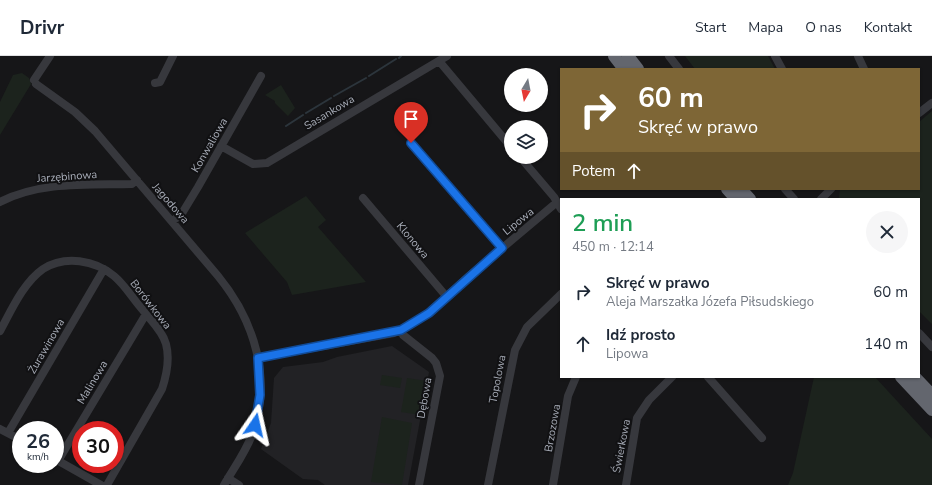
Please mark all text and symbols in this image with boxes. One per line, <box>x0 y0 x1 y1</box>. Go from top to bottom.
text: Drivr <box>20 15 64 41</box>
text: Start <box>695 18 726 37</box>
text: Mapa <box>748 18 783 37</box>
text: O nas <box>805 18 842 37</box>
text: Kontakt <box>864 18 912 37</box>
north arrow <box>504 68 548 112</box>
map controls <box>504 68 548 164</box>
text: 60 m <box>638 79 704 117</box>
icon: right <box>572 84 624 136</box>
street label: Sasankowa <box>301 91 357 133</box>
pin <box>394 102 428 143</box>
icon: arrive <box>400 108 422 130</box>
street label: Konwaliowa <box>188 115 231 175</box>
text: Skręć w prawo <box>638 115 758 139</box>
button: layers <box>504 120 548 164</box>
icon: ahead <box>623 160 645 182</box>
text: Potem <box>572 161 615 181</box>
street label: Jarzębinowa <box>35 167 98 186</box>
street label: Jagodowa <box>148 179 193 227</box>
street label: Lipowa <box>500 204 537 239</box>
text: 2 min <box>572 207 633 239</box>
button: close <box>866 211 908 253</box>
street label: Klonowa <box>393 219 432 262</box>
text: 450 m · 12:14 <box>572 238 654 256</box>
text: Skręć w prawo <box>606 273 710 293</box>
street label: Borówkowa <box>127 276 175 332</box>
icon: right <box>572 281 594 303</box>
text: 60 m <box>873 282 908 302</box>
text: Aleja Marszałka Józefa Piłsudskiego <box>606 293 814 311</box>
street label: Żurawinowa <box>25 316 68 377</box>
text: Idź prosto <box>606 325 675 345</box>
icon: ahead <box>572 333 594 355</box>
text: 140 m <box>864 334 908 354</box>
text: Lipowa <box>606 345 648 363</box>
street label: Topolowa <box>485 354 510 404</box>
street label: Malinowa <box>74 358 111 407</box>
street label: Dębowa <box>414 376 436 420</box>
street label: Brzozowa <box>541 403 564 453</box>
position arrow <box>234 404 276 446</box>
street label: Świerkowa <box>608 417 634 474</box>
speed limit sign: 30 <box>72 421 124 473</box>
text: 26 <box>26 428 50 455</box>
text: km/h <box>27 450 49 464</box>

